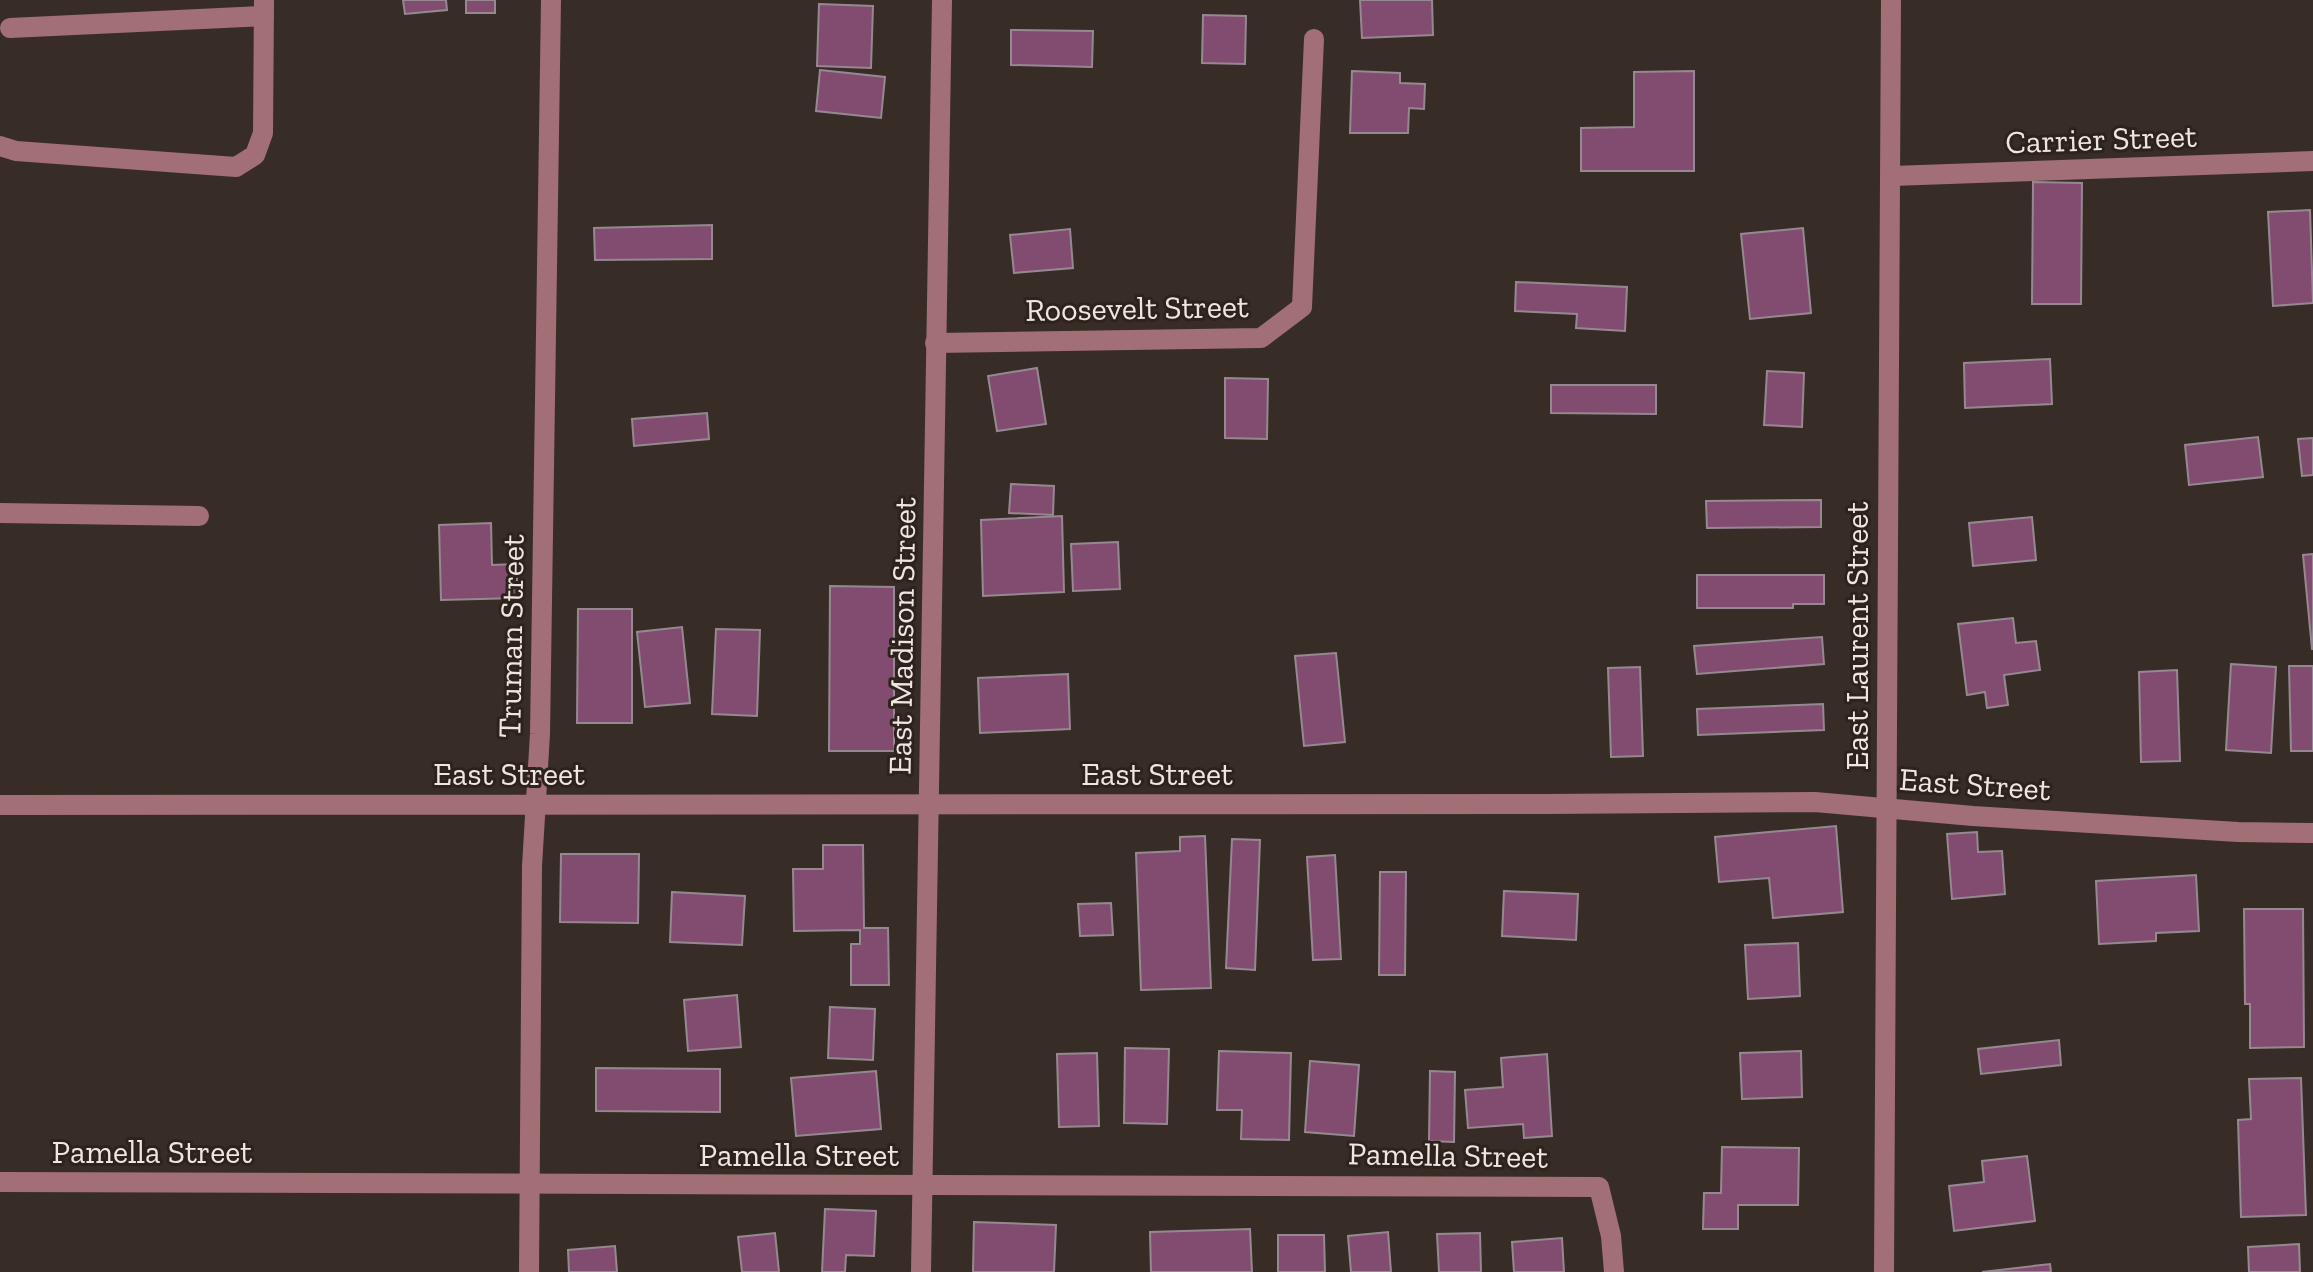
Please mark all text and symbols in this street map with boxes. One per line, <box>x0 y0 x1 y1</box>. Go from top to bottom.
street label: Carrier Street <box>2005 117 2197 161</box>
street label: Roosevelt Street <box>1025 287 1249 329</box>
street label: East Madison Street <box>881 497 923 775</box>
street label: East Laurent Street <box>1838 502 1876 770</box>
street label: Truman Street <box>490 534 532 738</box>
street label: East Street <box>433 755 585 793</box>
street label: East Street <box>1081 755 1233 793</box>
street label: East Street <box>1898 760 2052 808</box>
street label: Pamella Street <box>52 1133 252 1171</box>
street label: Pamella Street <box>1348 1134 1549 1176</box>
street label: Pamella Street <box>699 1136 899 1174</box>

